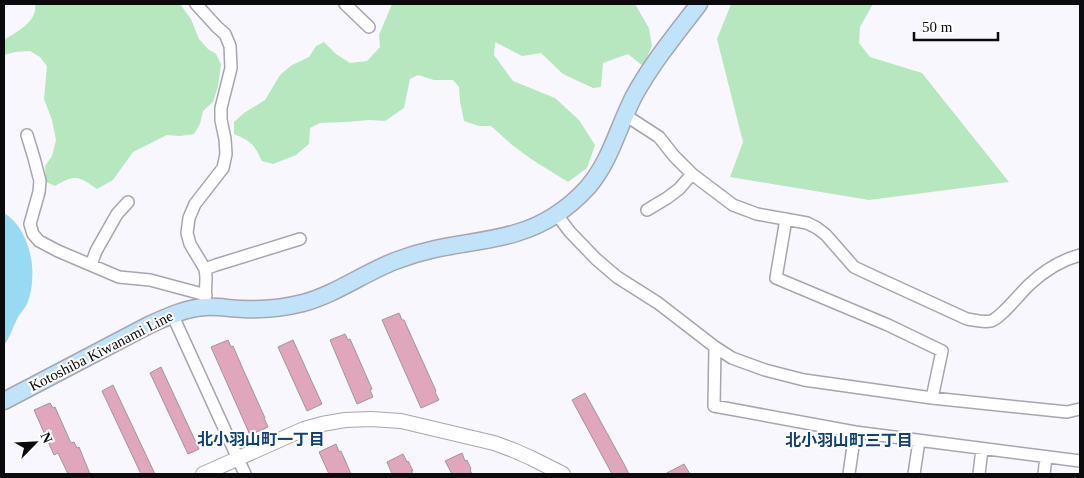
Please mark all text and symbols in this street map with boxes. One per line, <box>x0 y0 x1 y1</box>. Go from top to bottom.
scale bar <box>914 10 998 42</box>
text: 50 m <box>922 19 953 35</box>
street label: Kotoshiba Kiwanami Line <box>26 308 176 394</box>
north arrow <box>10 418 60 468</box>
text: N <box>38 430 55 446</box>
district label: 北小羽山町一丁目 <box>197 431 325 448</box>
district label: 北小羽山町三丁目 <box>785 432 913 449</box>

